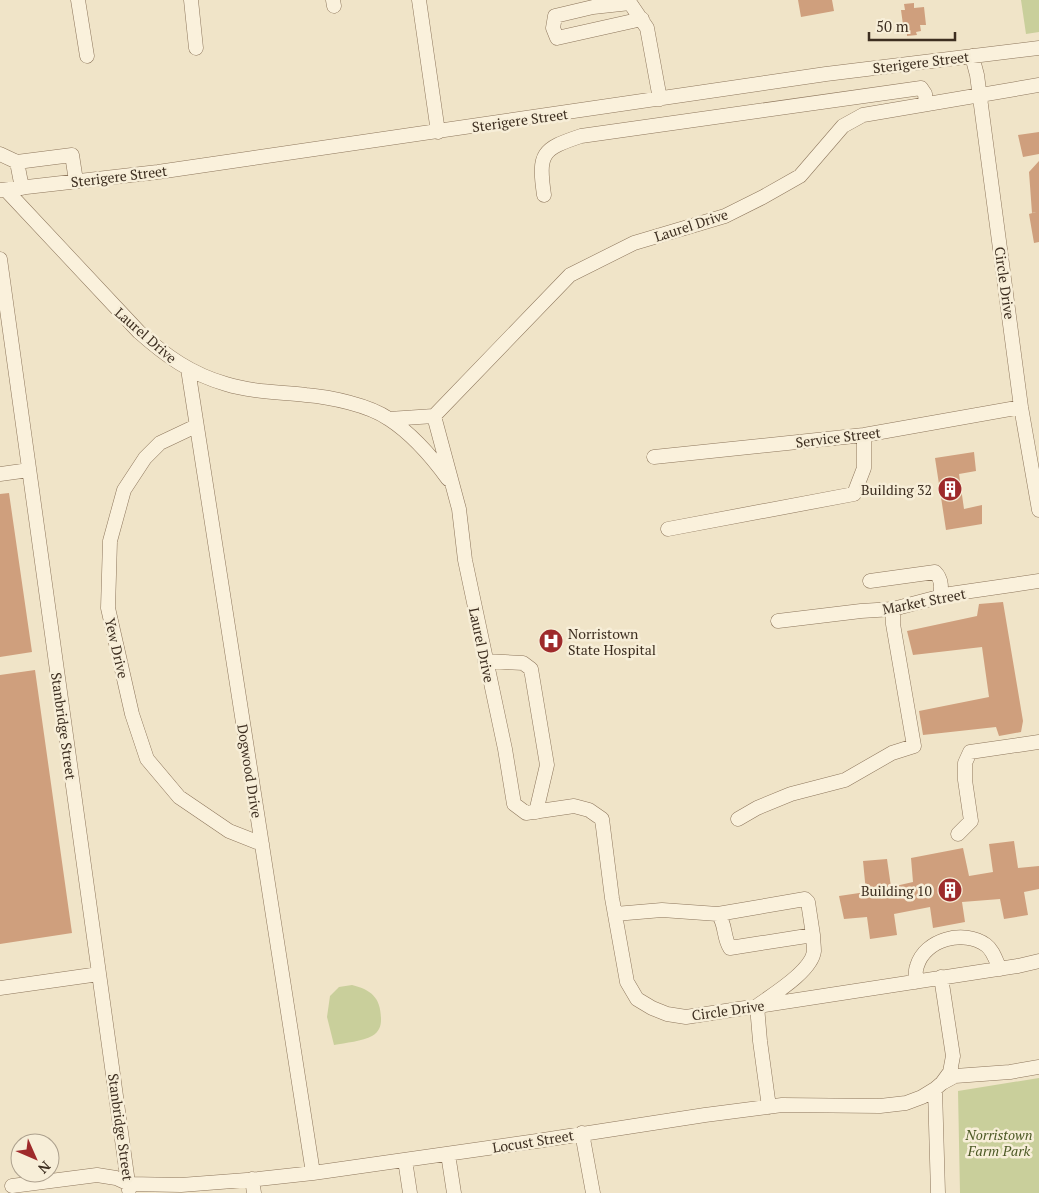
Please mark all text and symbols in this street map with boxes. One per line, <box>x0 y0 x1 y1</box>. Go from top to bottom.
scale bar <box>869 10 955 42</box>
text: 50 m <box>876 16 909 36</box>
street label: Sterigere Street <box>872 47 971 77</box>
street label: Sterigere Street <box>471 104 570 136</box>
street label: Sterigere Street <box>70 161 169 191</box>
street label: Laurel Drive <box>652 204 730 246</box>
street label: Circle Drive <box>990 245 1020 321</box>
street label: Laurel Drive <box>111 303 181 367</box>
street label: Service Street <box>794 422 882 452</box>
building icon: Building 32 <box>937 476 963 502</box>
place label: Building 32 <box>861 480 932 499</box>
street label: Market Street <box>881 583 968 618</box>
street label: Laurel Drive <box>465 606 499 684</box>
street label: Yew Drive <box>101 616 133 680</box>
place label: Norristown State Hospital <box>568 624 656 659</box>
hospital icon: Norristown State Hospital <box>538 628 564 654</box>
street label: Stanbridge Street <box>47 671 81 782</box>
street label: Dogwood Drive <box>233 723 267 819</box>
building icon: Building 10 <box>937 877 963 903</box>
place label: Building 10 <box>861 881 932 900</box>
street label: Circle Drive <box>690 995 766 1025</box>
street label: Stanbridge Street <box>104 1072 138 1183</box>
street label: Locust Street <box>491 1125 576 1157</box>
park label: Norristown Farm Park <box>965 1125 1032 1160</box>
north arrow <box>10 1133 60 1183</box>
text: N <box>34 1157 55 1178</box>

